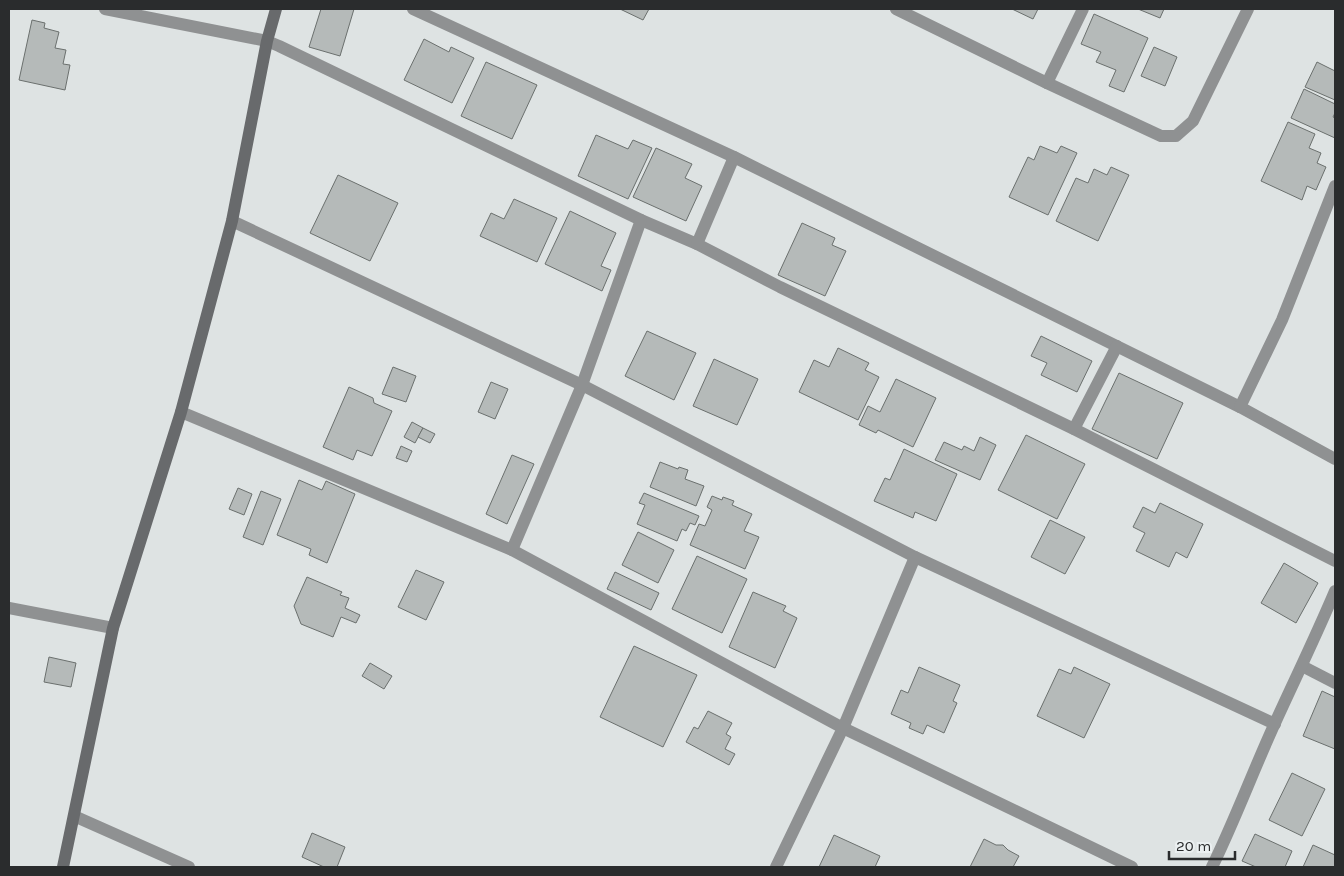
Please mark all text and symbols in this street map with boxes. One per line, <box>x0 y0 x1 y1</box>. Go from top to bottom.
scale bar <box>1169 828 1235 860</box>
text: 20 m <box>1176 837 1211 855</box>

